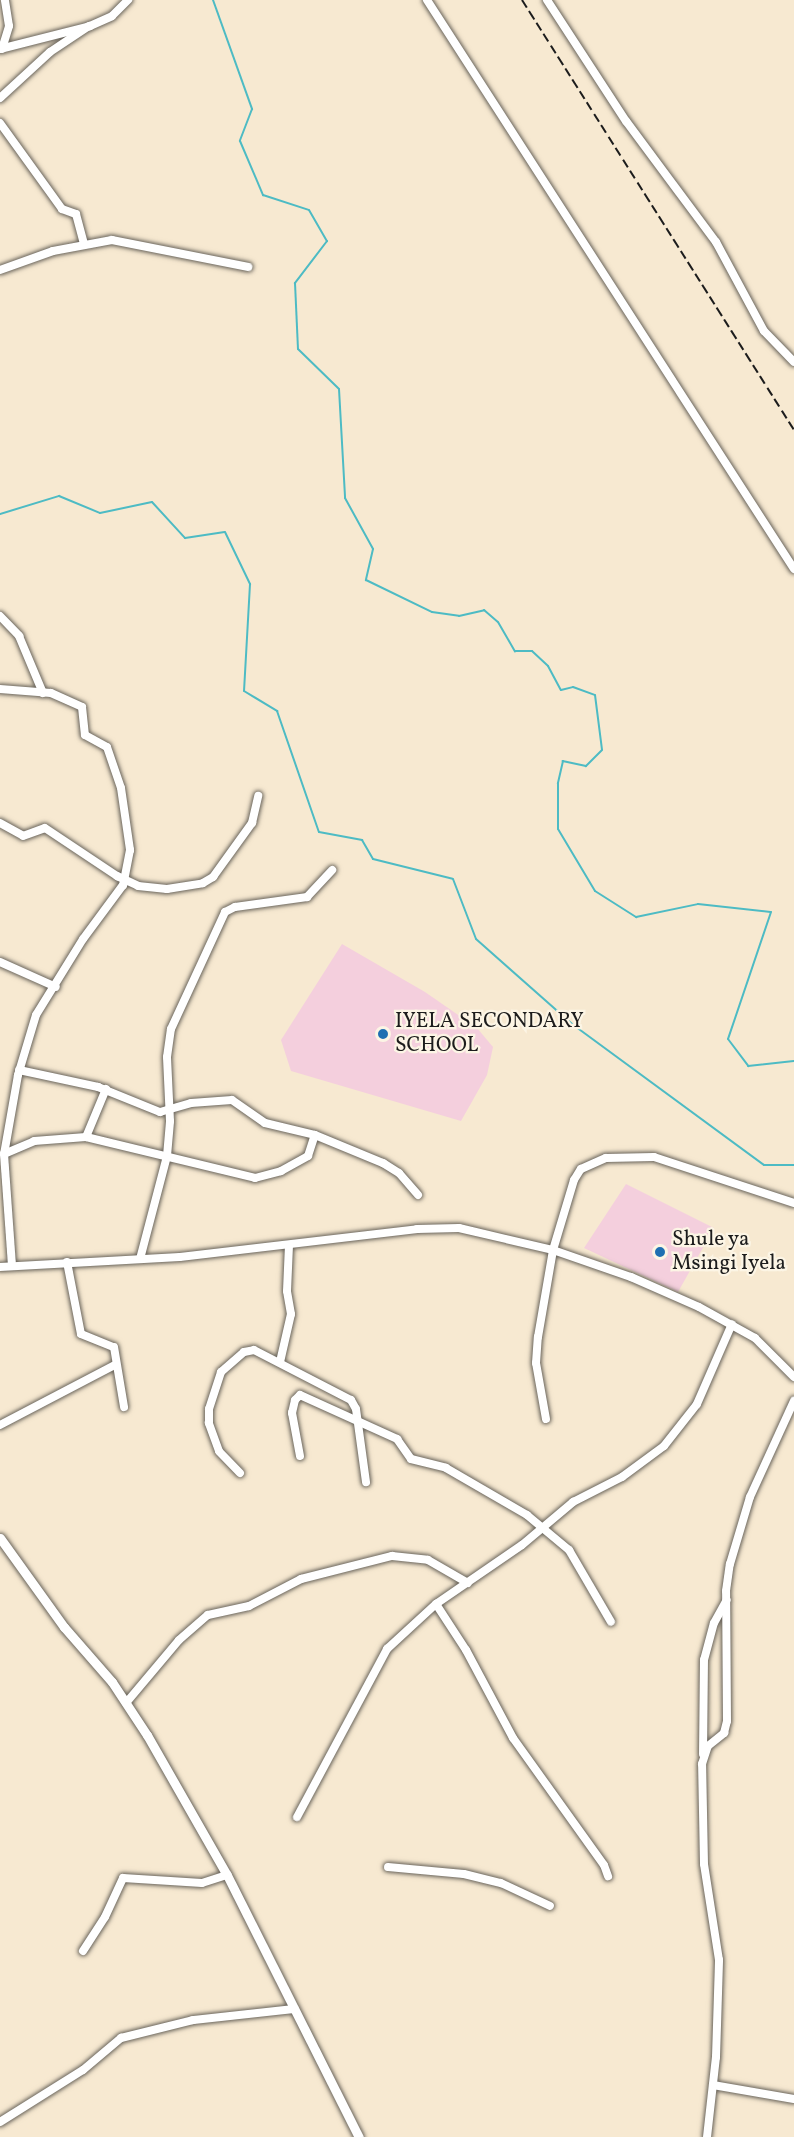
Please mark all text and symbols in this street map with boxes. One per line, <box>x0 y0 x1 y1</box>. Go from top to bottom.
place label: IYELA SECONDARY SCHOOL <box>395 1009 584 1059</box>
marker: IYELA SECONDARY SCHOOL <box>376 1027 390 1041</box>
place label: Shule ya Msingi Iyela <box>672 1227 786 1277</box>
marker: Shule ya Msingi Iyela <box>653 1245 667 1259</box>

